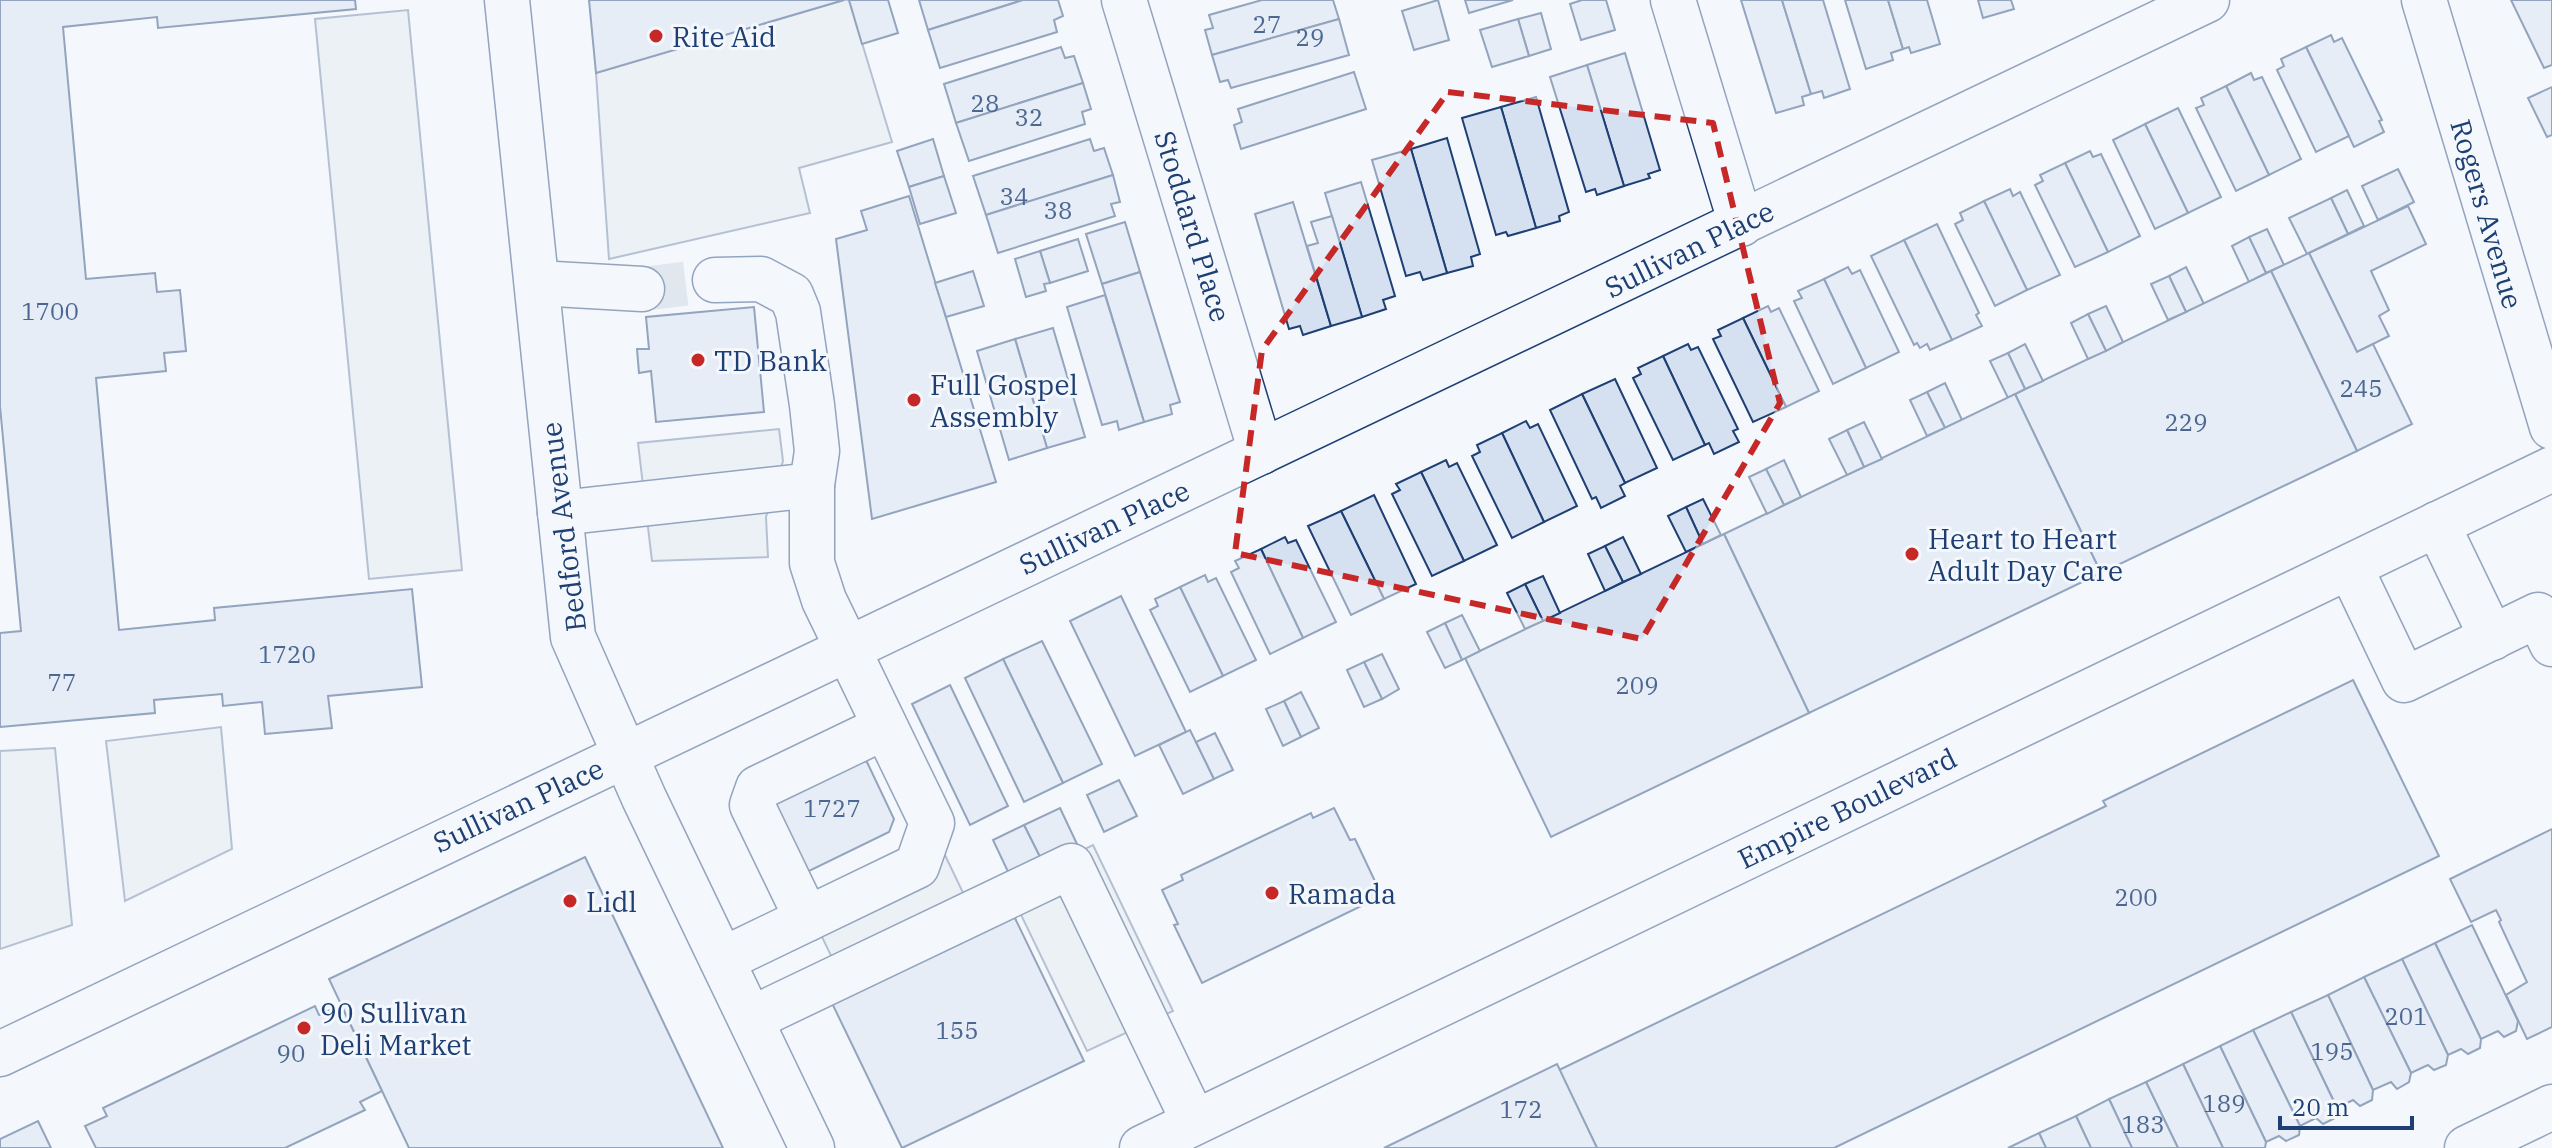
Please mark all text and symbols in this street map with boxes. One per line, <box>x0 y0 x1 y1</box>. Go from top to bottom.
house number: 27 <box>1253 8 1281 40</box>
place label: Rite Aid <box>672 18 776 55</box>
house number: 29 <box>1296 21 1324 53</box>
marker: Rite Aid <box>647 27 665 45</box>
house number: 28 <box>971 87 999 119</box>
house number: 32 <box>1015 101 1043 133</box>
street label: Rogers Avenue <box>2442 115 2532 313</box>
street label: Stoddard Place <box>1146 126 1240 326</box>
house number: 34 <box>1000 180 1028 212</box>
street label: Sullivan Place <box>1598 192 1780 306</box>
house number: 38 <box>1044 194 1072 226</box>
house number: 1700 <box>21 295 79 327</box>
place label: TD Bank <box>714 342 827 379</box>
marker: TD Bank <box>689 351 707 369</box>
place label: Full Gospel Assembly <box>930 366 1078 435</box>
house number: 245 <box>2339 372 2383 404</box>
marker: Full Gospel Assembly <box>905 391 923 409</box>
house number: 229 <box>2164 406 2208 438</box>
street label: Bedford Avenue <box>532 420 594 634</box>
street label: Sullivan Place <box>1013 471 1195 583</box>
place label: Heart to Heart Adult Day Care <box>1928 520 2123 589</box>
marker: Heart to Heart Adult Day Care <box>1903 545 1921 563</box>
house number: 1720 <box>258 638 316 670</box>
house number: 77 <box>48 666 76 698</box>
house number: 209 <box>1615 669 1659 701</box>
street label: Empire Boulevard <box>1731 739 1963 877</box>
street label: Sullivan Place <box>427 749 609 861</box>
house number: 1727 <box>803 792 861 824</box>
place label: Ramada <box>1288 875 1396 912</box>
house number: 200 <box>2114 881 2158 913</box>
place label: Lidl <box>586 883 637 920</box>
marker: Ramada <box>1263 884 1281 902</box>
marker: Lidl <box>561 892 579 910</box>
place label: 90 Sullivan Deli Market <box>320 994 472 1063</box>
house number: 201 <box>2384 1000 2428 1032</box>
house number: 155 <box>935 1014 979 1046</box>
marker: 90 Sullivan Deli Market <box>295 1019 313 1037</box>
house number: 195 <box>2310 1035 2354 1067</box>
house number: 90 <box>277 1037 305 1069</box>
scale bar <box>2280 1080 2412 1130</box>
house number: 189 <box>2202 1087 2246 1119</box>
text: 20 m <box>2292 1091 2349 1123</box>
house number: 172 <box>1499 1093 1543 1125</box>
house number: 183 <box>2121 1108 2165 1140</box>

